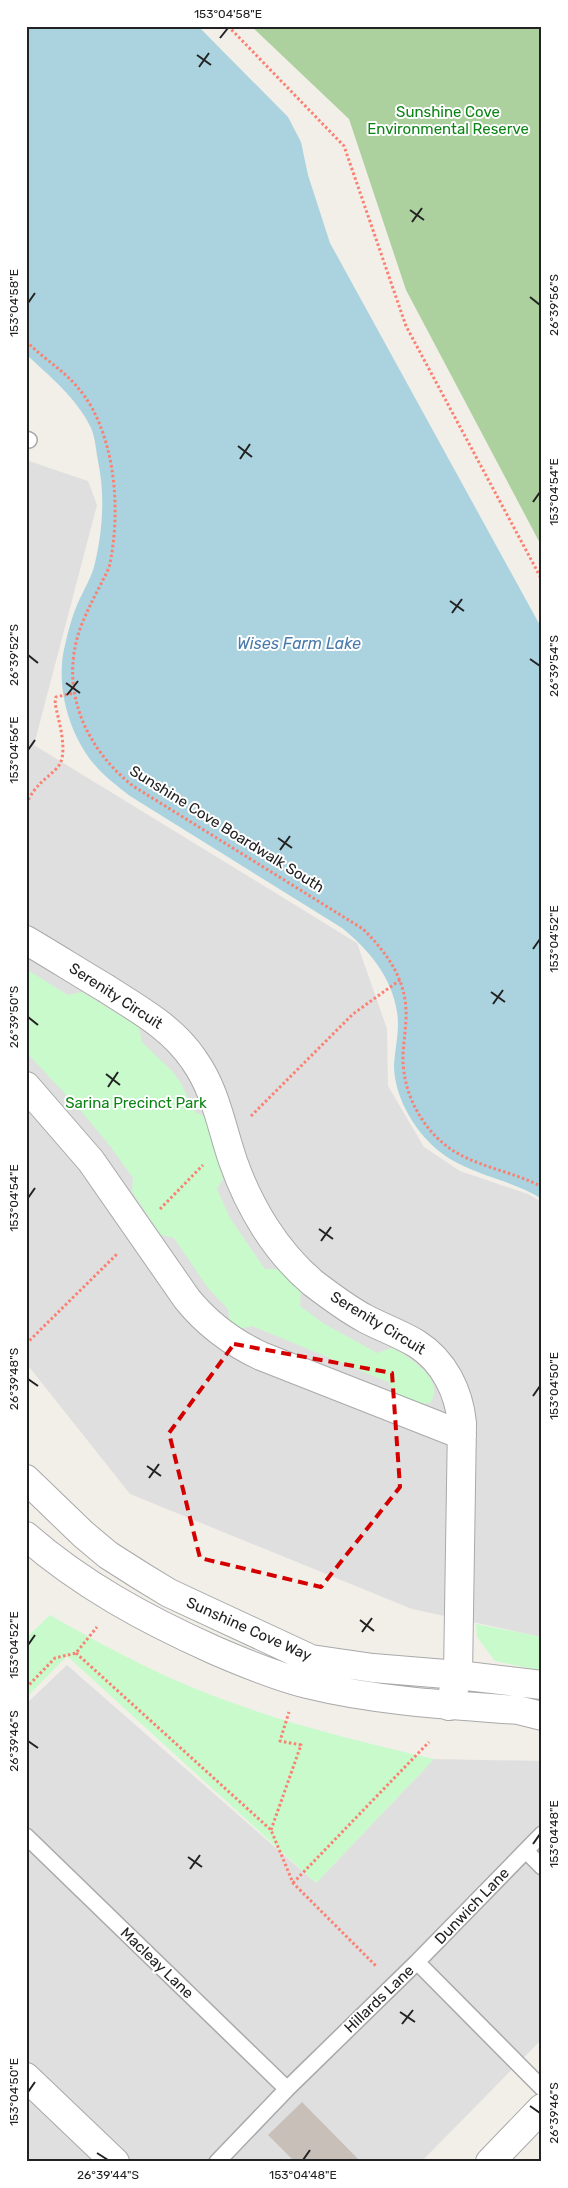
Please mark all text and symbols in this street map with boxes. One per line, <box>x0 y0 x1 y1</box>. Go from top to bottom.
text: 153°04'58"E <box>194 7 262 21</box>
park label: Sunshine Cove Environmental Reserve <box>367 103 529 138</box>
text: 153°04'58"E <box>7 269 21 337</box>
text: 26°39'56"S <box>547 274 561 336</box>
text: 153°04'54"E <box>547 458 561 526</box>
text: 26°39'52"S <box>7 624 21 686</box>
water label: Wises Farm Lake <box>237 634 361 653</box>
text: 26°39'54"S <box>547 635 561 697</box>
text: 153°04'56"E <box>7 716 21 784</box>
street label: Sunshine Cove Boardwalk South <box>126 762 328 896</box>
text: 153°04'52"E <box>547 905 561 973</box>
street label: Serenity Circuit <box>66 959 166 1033</box>
text: 26°39'50"S <box>7 986 21 1048</box>
park label: Sarina Precinct Park <box>65 1094 207 1112</box>
text: 153°04'54"E <box>7 1164 21 1232</box>
street label: Serenity Circuit <box>327 1288 429 1359</box>
text: 26°39'48"S <box>7 1348 21 1410</box>
text: 153°04'50"E <box>547 1352 561 1420</box>
street label: Sunshine Cove Way <box>184 1593 314 1665</box>
text: 153°04'52"E <box>7 1611 21 1679</box>
text: 26°39'46"S <box>7 1710 21 1772</box>
text: 153°04'48"E <box>547 1800 561 1868</box>
street label: Dunwich Lane <box>431 1864 513 1948</box>
street label: Macleay Lane <box>117 1924 197 2002</box>
street label: Hillards Lane <box>340 1961 418 2037</box>
text: 153°04'50"E <box>7 2058 21 2126</box>
text: 26°39'46"S <box>547 2082 561 2144</box>
text: 26°39'44"S <box>77 2168 139 2182</box>
text: 153°04'48"E <box>269 2168 337 2182</box>

